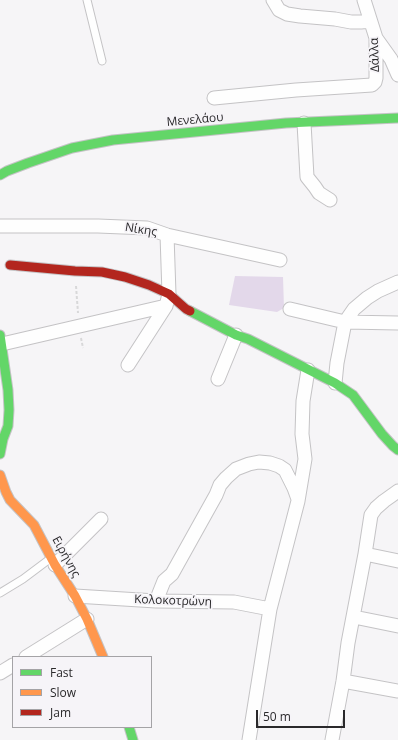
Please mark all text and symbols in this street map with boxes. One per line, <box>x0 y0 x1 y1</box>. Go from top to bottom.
street label: Δάλλα <box>367 38 383 72</box>
street label: Μενελάου <box>166 110 224 130</box>
street label: Νίκης <box>124 220 158 240</box>
street label: Ειρήνης <box>49 534 83 580</box>
street label: Κολοκοτρώνη <box>134 592 212 610</box>
legend <box>12 656 152 728</box>
text: Fast <box>50 664 73 681</box>
text: Slow <box>50 684 76 701</box>
scale bar <box>258 702 347 728</box>
text: Jam <box>50 704 71 721</box>
text: 50 m <box>263 708 291 725</box>

